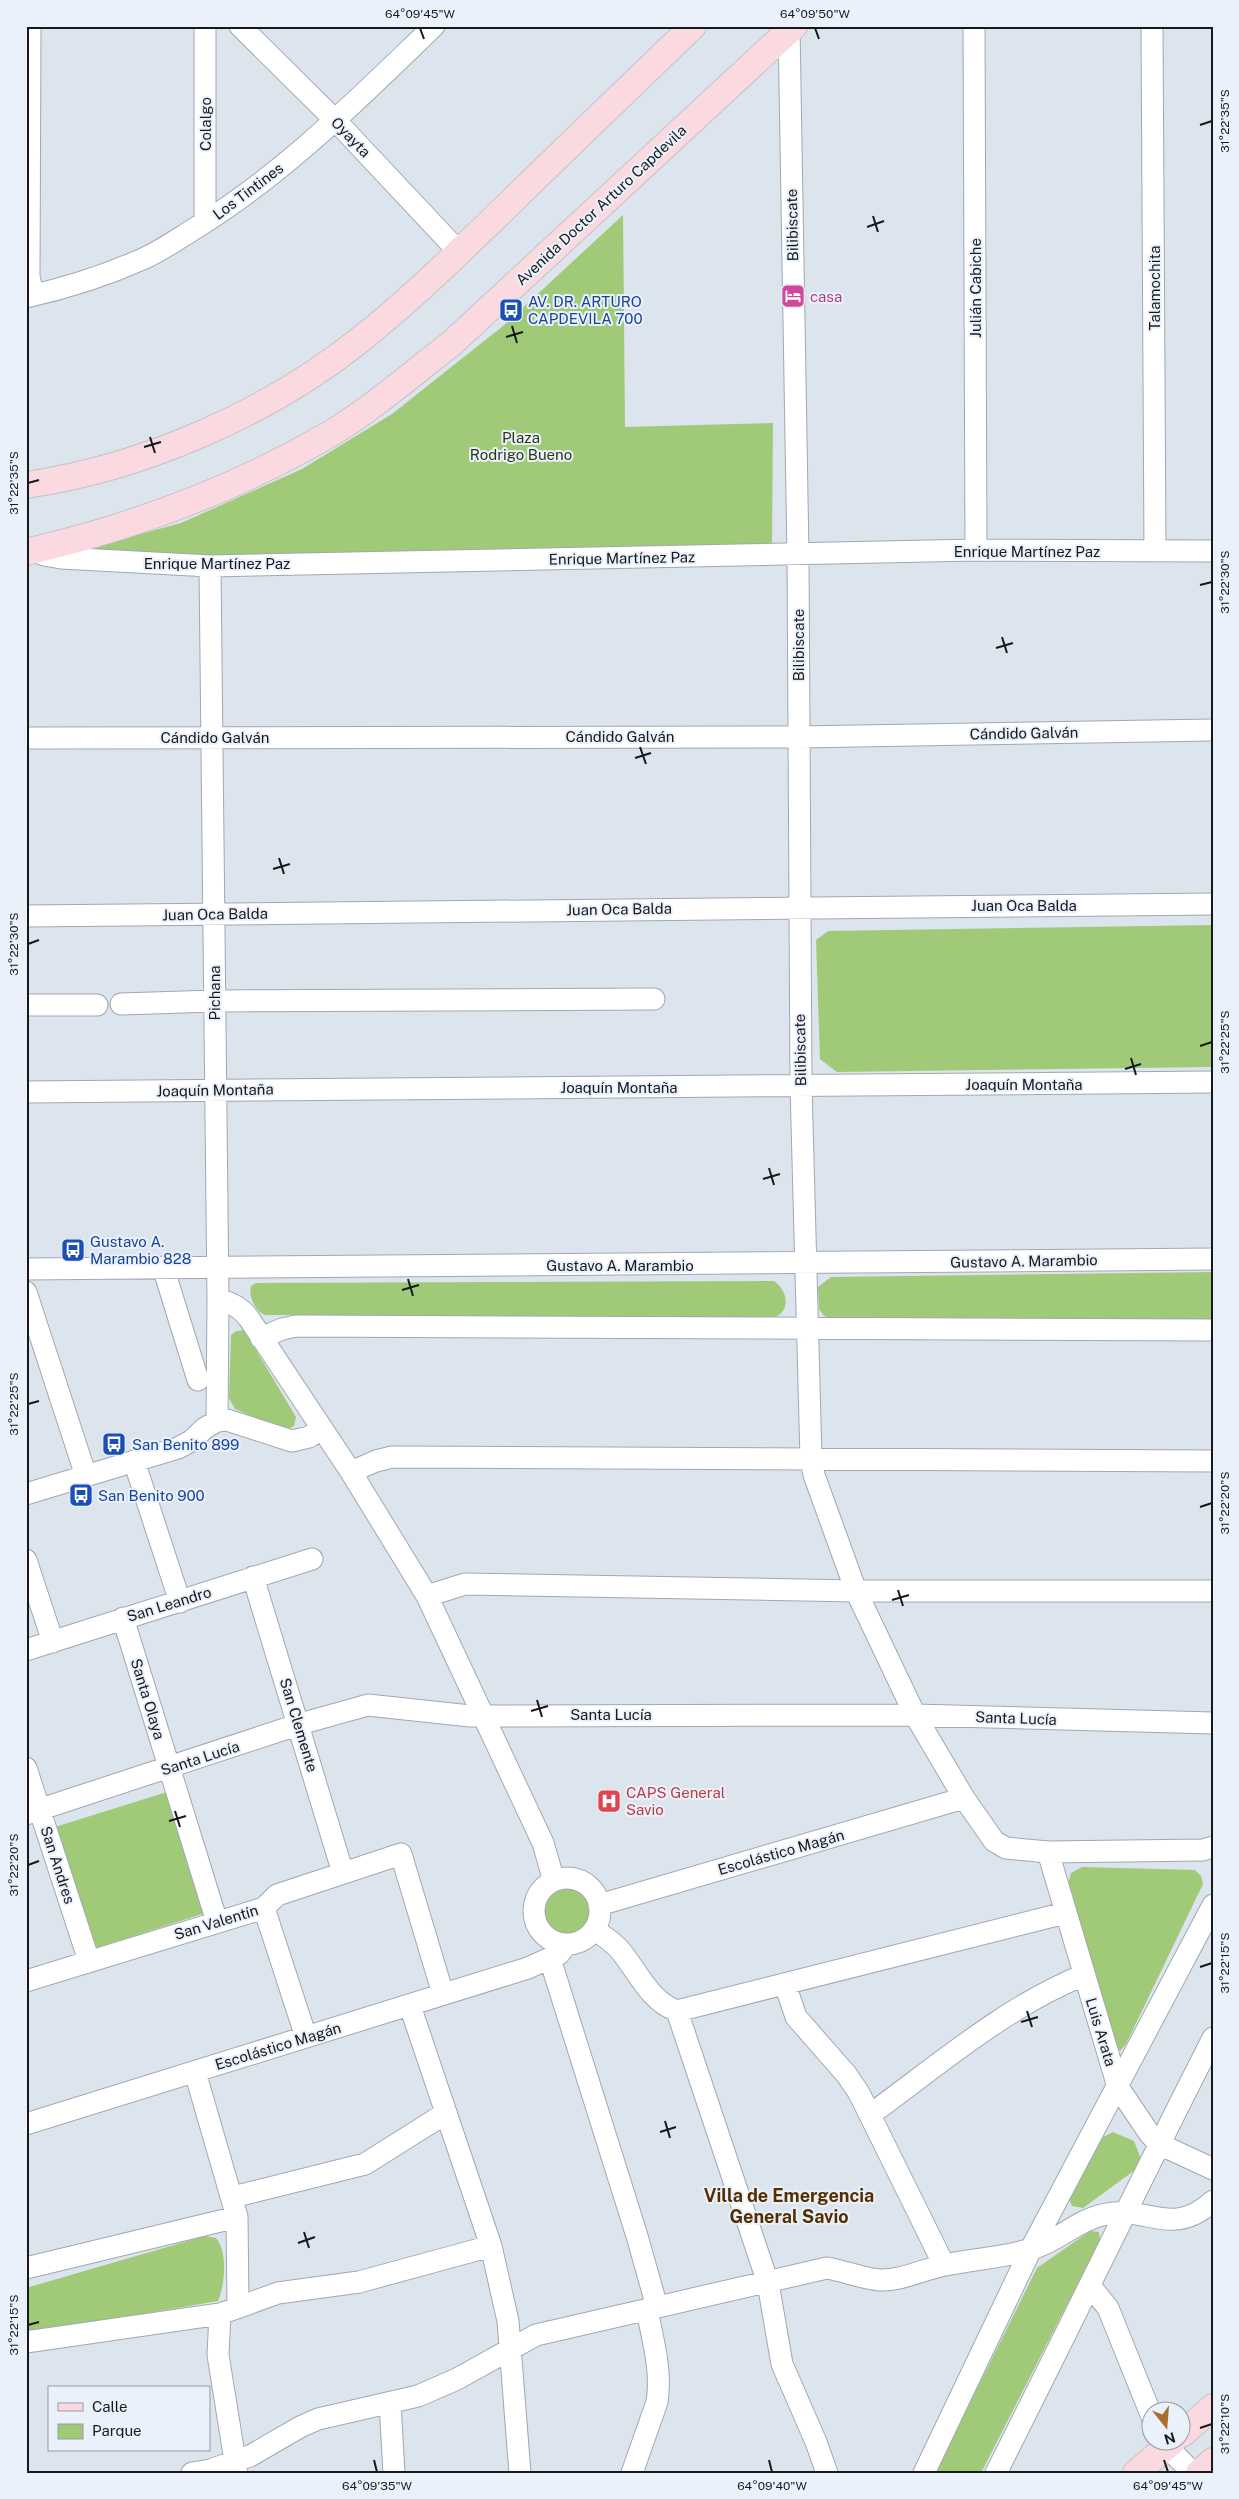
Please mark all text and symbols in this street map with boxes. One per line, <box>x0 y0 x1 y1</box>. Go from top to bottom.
text: 64°09'45"W <box>385 7 456 21</box>
text: 64°09'50"W <box>780 7 850 21</box>
text: 31°22'35"S <box>1218 89 1232 153</box>
street label: Colalgo <box>197 97 214 151</box>
street label: Oyayta <box>328 113 374 161</box>
street label: Avenida Doctor Arturo Capdevila <box>512 121 690 289</box>
street label: Los Tintines <box>210 159 286 223</box>
street label: Bilibiscate <box>783 189 801 261</box>
street label: Julián Cabiche <box>967 238 984 338</box>
street label: Talamochita <box>1146 245 1163 331</box>
hotel icon: casa <box>780 283 806 309</box>
place label: casa <box>810 288 842 305</box>
place label: AV. DR. ARTURO CAPDEVILA 700 <box>528 293 643 327</box>
bus stop icon: AV. DR. ARTURO CAPDEVILA 700 <box>498 297 524 323</box>
park label: Plaza Rodrigo Bueno <box>470 429 572 463</box>
text: 31°22'35"S <box>7 451 21 515</box>
street label: Enrique Martínez Paz <box>954 543 1100 560</box>
street label: Enrique Martínez Paz <box>549 548 695 568</box>
text: 31°22'30"S <box>1218 550 1232 614</box>
street label: Enrique Martínez Paz <box>144 555 290 572</box>
street label: Bilibiscate <box>790 609 807 681</box>
street label: Cándido Galván <box>969 724 1079 742</box>
street label: Cándido Galván <box>566 728 674 745</box>
street label: Cándido Galván <box>161 729 269 746</box>
street label: Juan Oca Balda <box>971 897 1077 914</box>
street label: Juan Oca Balda <box>566 900 672 918</box>
street label: Juan Oca Balda <box>162 905 268 923</box>
text: 31°22'30"S <box>7 912 21 976</box>
street label: Pichana <box>206 965 223 1021</box>
text: 31°22'25"S <box>1218 1010 1232 1074</box>
street label: Bilibiscate <box>791 1014 809 1086</box>
street label: Joaquín Montaña <box>965 1076 1083 1093</box>
street label: Joaquín Montaña <box>560 1079 678 1096</box>
street label: Joaquín Montaña <box>156 1080 274 1100</box>
place label: Gustavo A. Marambio 828 <box>90 1233 191 1267</box>
bus stop icon: Gustavo A. Marambio 828 <box>60 1237 86 1263</box>
street label: Gustavo A. Marambio <box>950 1251 1098 1271</box>
street label: Gustavo A. Marambio <box>546 1257 694 1274</box>
text: 31°22'25"S <box>7 1372 21 1436</box>
bus stop icon: San Benito 899 <box>101 1431 127 1457</box>
place label: San Benito 899 <box>132 1436 239 1453</box>
text: 31°22'20"S <box>1218 1472 1232 1534</box>
bus stop icon: San Benito 900 <box>68 1482 94 1508</box>
place label: San Benito 900 <box>98 1487 205 1504</box>
street label: San Leandro <box>125 1583 213 1625</box>
street label: Santa Olaya <box>128 1656 168 1742</box>
street label: San Clemente <box>277 1676 321 1774</box>
street label: Santa Lucía <box>570 1706 652 1723</box>
street label: Santa Lucía <box>975 1708 1057 1728</box>
street label: Santa Lucía <box>159 1737 241 1779</box>
place label: CAPS General Savio <box>626 1784 725 1818</box>
hospital icon: CAPS General Savio <box>596 1788 622 1814</box>
street label: San Andres <box>37 1824 79 1906</box>
street label: Escolástico Magán <box>716 1826 846 1878</box>
text: 31°22'20"S <box>7 1834 21 1896</box>
street label: San Valentín <box>172 1901 260 1943</box>
text: 31°22'15"S <box>1218 1933 1232 1994</box>
street label: Luis Arata <box>1083 1996 1119 2068</box>
street label: Escolástico Magán <box>213 2019 343 2073</box>
district label: Villa de Emergencia General Savio <box>704 2185 874 2227</box>
text: 31°22'15"S <box>7 2295 21 2356</box>
legend <box>48 2386 210 2452</box>
text: 31°22'10"S <box>1218 2394 1232 2454</box>
text: Calle <box>92 2398 128 2415</box>
north arrow <box>1142 2402 1192 2452</box>
text: Parque <box>92 2422 142 2439</box>
text: N <box>1162 2429 1177 2448</box>
text: 64°09'35"W <box>342 2479 413 2493</box>
text: 64°09'40"W <box>737 2479 807 2493</box>
text: 64°09'45"W <box>1133 2479 1204 2493</box>

